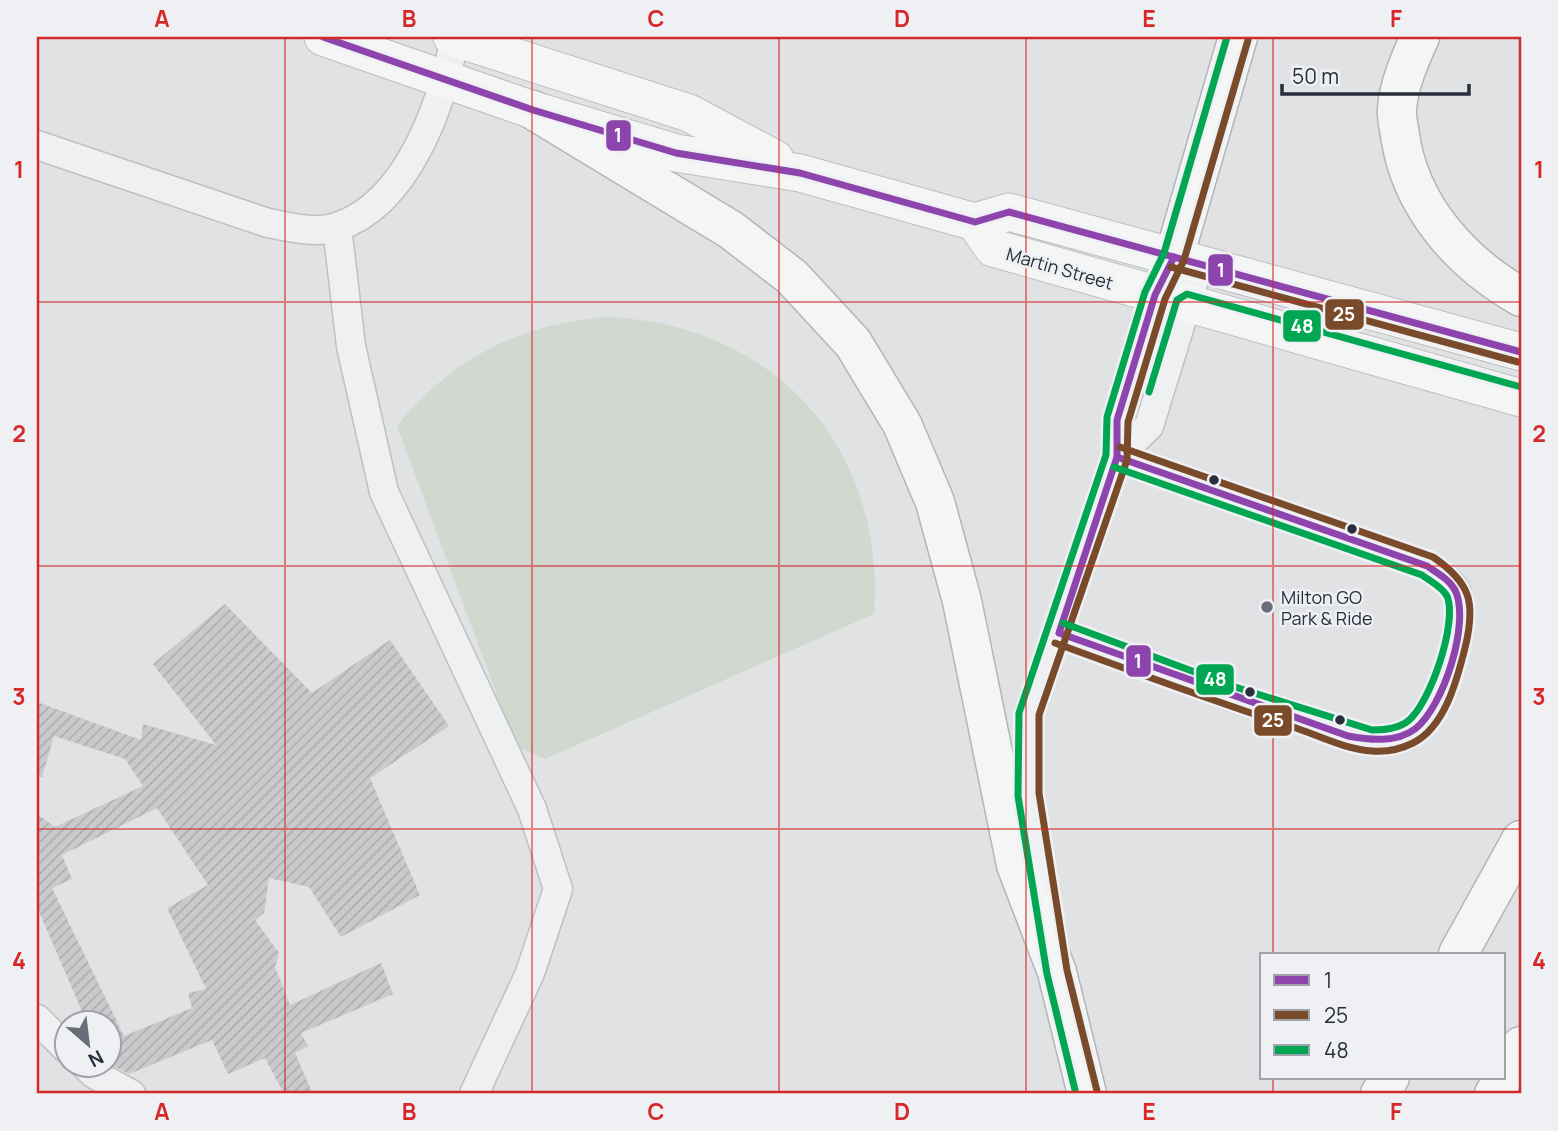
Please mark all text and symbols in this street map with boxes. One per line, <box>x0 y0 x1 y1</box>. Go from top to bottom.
text: A <box>154 2 170 34</box>
text: B <box>402 2 416 34</box>
text: C <box>648 2 665 34</box>
text: D <box>894 2 910 34</box>
text: E <box>1142 2 1156 34</box>
text: F <box>1390 2 1402 34</box>
scale bar <box>1282 52 1469 96</box>
text: 50 m <box>1292 62 1339 90</box>
line badge: 1 <box>605 119 632 152</box>
text: 1 <box>614 122 622 148</box>
text: 1 <box>14 153 24 185</box>
text: 1 <box>1534 153 1544 185</box>
street label: Martin Street <box>1004 241 1116 295</box>
line badge: 1 <box>1207 253 1234 287</box>
text: 1 <box>1217 257 1225 283</box>
line badge: 25 <box>1324 298 1365 331</box>
text: 25 <box>1333 301 1355 327</box>
line badge: 48 <box>1282 309 1322 343</box>
text: 48 <box>1290 313 1314 339</box>
text: 2 <box>12 417 26 449</box>
text: 2 <box>1532 417 1546 449</box>
unlabelled marker <box>1207 473 1221 487</box>
unlabelled marker <box>1345 522 1359 536</box>
place label: Milton GO Park & Ride <box>1281 585 1373 630</box>
marker: Milton GO Park & Ride <box>1259 599 1275 615</box>
line badge: 1 <box>1125 644 1152 678</box>
text: 1 <box>1134 648 1142 674</box>
line badge: 48 <box>1195 663 1235 696</box>
text: 48 <box>1203 666 1227 692</box>
text: 3 <box>12 680 26 712</box>
text: 3 <box>1532 680 1546 712</box>
unlabelled marker <box>1243 685 1257 699</box>
line badge: 25 <box>1253 704 1293 737</box>
text: 25 <box>1262 707 1284 733</box>
unlabelled marker <box>1333 713 1347 727</box>
text: 4 <box>12 944 26 976</box>
text: 4 <box>1532 944 1546 976</box>
legend <box>1260 953 1506 1078</box>
text: 1 <box>1324 966 1332 994</box>
text: 25 <box>1324 1001 1348 1029</box>
north arrow <box>52 1009 122 1078</box>
text: 48 <box>1324 1036 1349 1064</box>
text: N <box>84 1044 108 1074</box>
text: A <box>154 1095 170 1127</box>
text: B <box>402 1095 416 1127</box>
text: C <box>648 1095 665 1127</box>
text: D <box>894 1095 910 1127</box>
text: E <box>1142 1095 1156 1127</box>
text: F <box>1390 1095 1402 1127</box>

